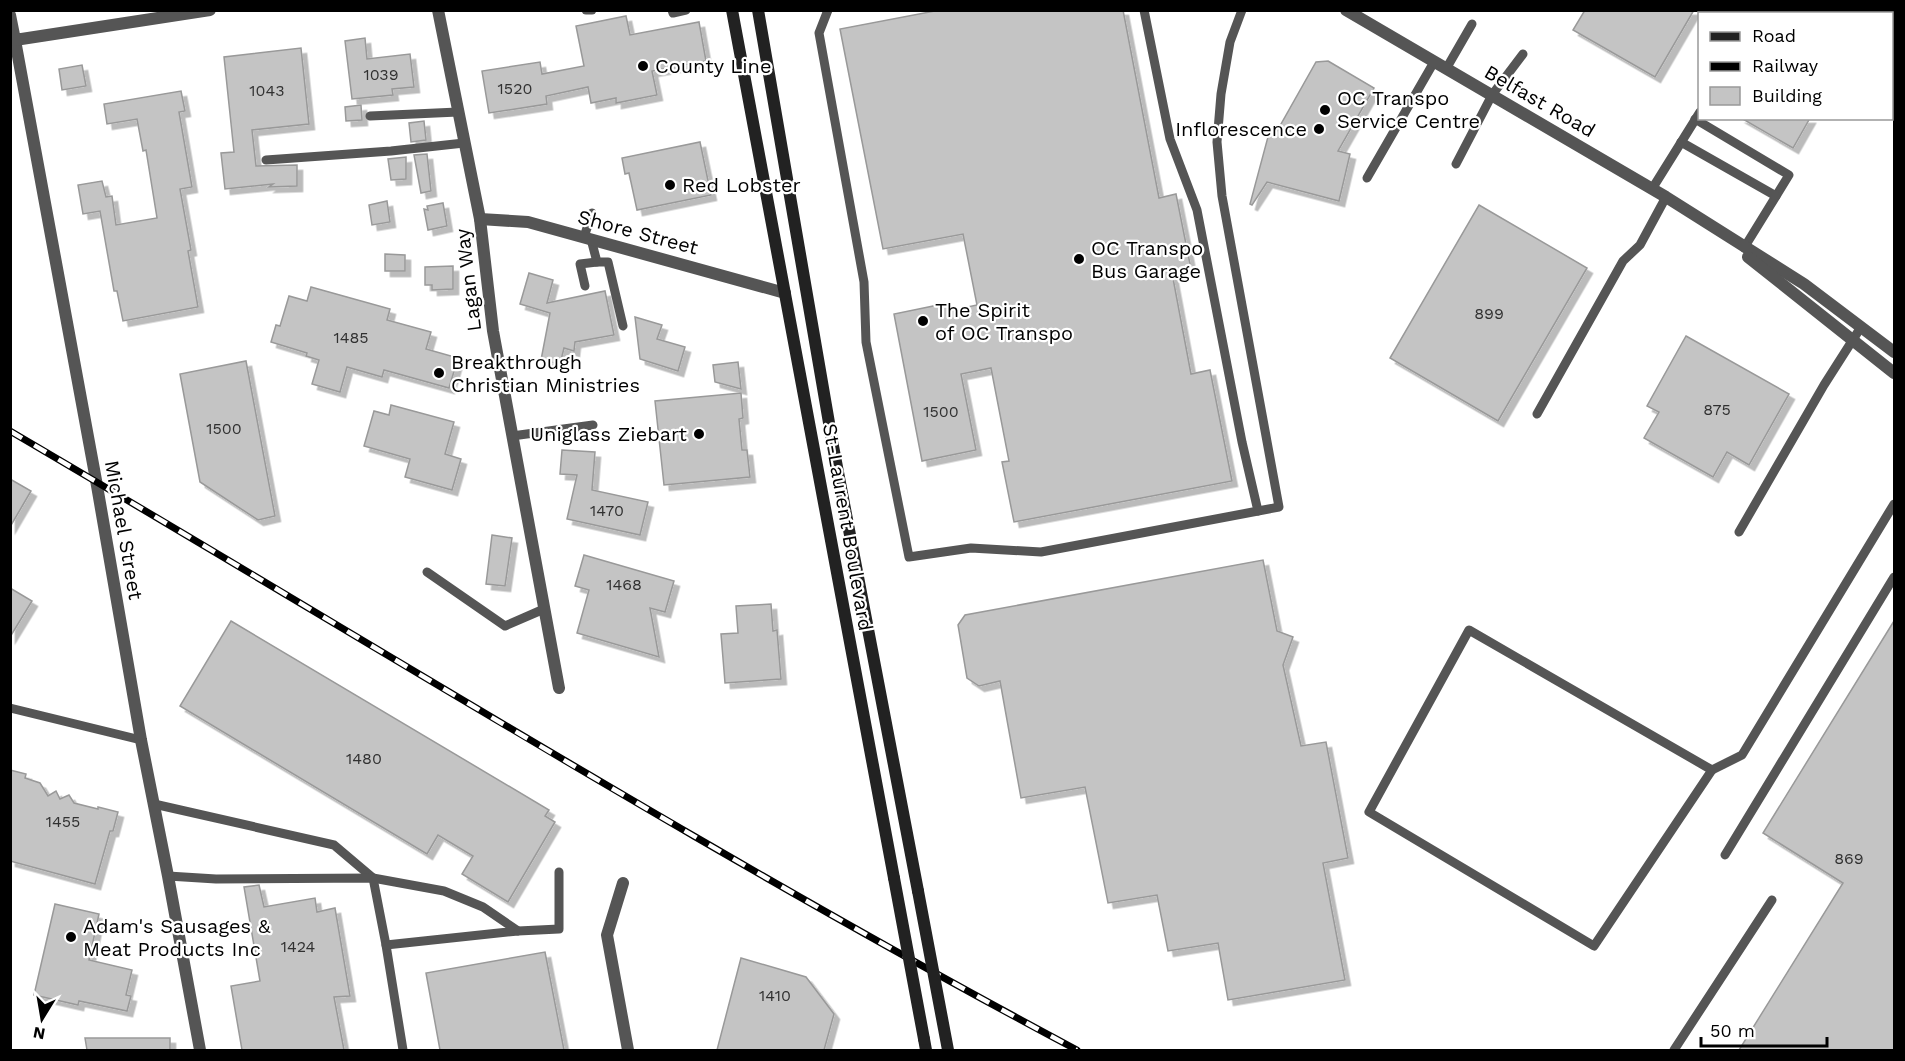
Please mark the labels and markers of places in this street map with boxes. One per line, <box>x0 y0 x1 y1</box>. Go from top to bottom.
place label: County Line <box>655 54 772 78</box>
marker: County Line <box>636 59 650 73</box>
place label: OC Transpo Service Centre <box>1337 86 1480 133</box>
marker: OC Transpo Service Centre <box>1318 103 1332 117</box>
place label: Inflorescence <box>1175 117 1307 141</box>
marker: Inflorescence <box>1312 122 1326 136</box>
place label: Red Lobster <box>682 173 801 197</box>
marker: Red Lobster <box>663 178 677 192</box>
place label: OC Transpo Bus Garage <box>1091 236 1203 283</box>
marker: OC Transpo Bus Garage <box>1072 252 1086 266</box>
place label: The Spirit of OC Transpo <box>935 298 1073 345</box>
marker: The Spirit of OC Transpo <box>916 314 930 328</box>
place label: Breakthrough Christian Ministries <box>451 350 640 397</box>
marker: Breakthrough Christian Ministries <box>432 366 446 380</box>
place label: Uniglass Ziebart <box>530 422 688 446</box>
marker: Uniglass Ziebart <box>692 427 706 441</box>
place label: Adam's Sausages & Meat Products Inc <box>83 914 271 961</box>
marker: Adam's Sausages & Meat Products Inc <box>64 930 78 944</box>

